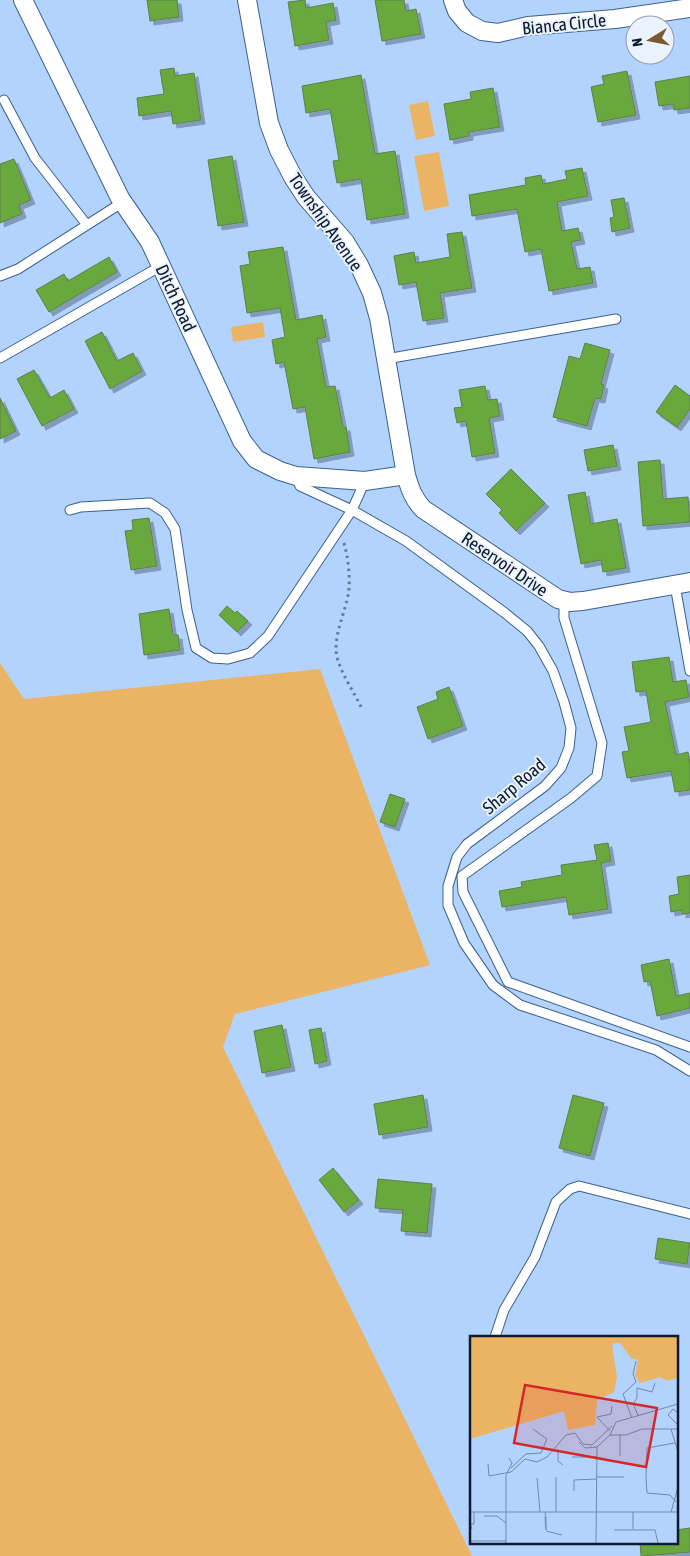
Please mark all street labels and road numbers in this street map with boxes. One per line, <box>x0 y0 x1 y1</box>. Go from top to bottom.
street label: Bianca Circle <box>521 9 607 39</box>
street label: Township Avenue <box>285 169 367 275</box>
street label: Ditch Road <box>151 261 201 335</box>
street label: Reservoir Drive <box>458 527 552 601</box>
street label: Sharp Road <box>478 754 550 818</box>

